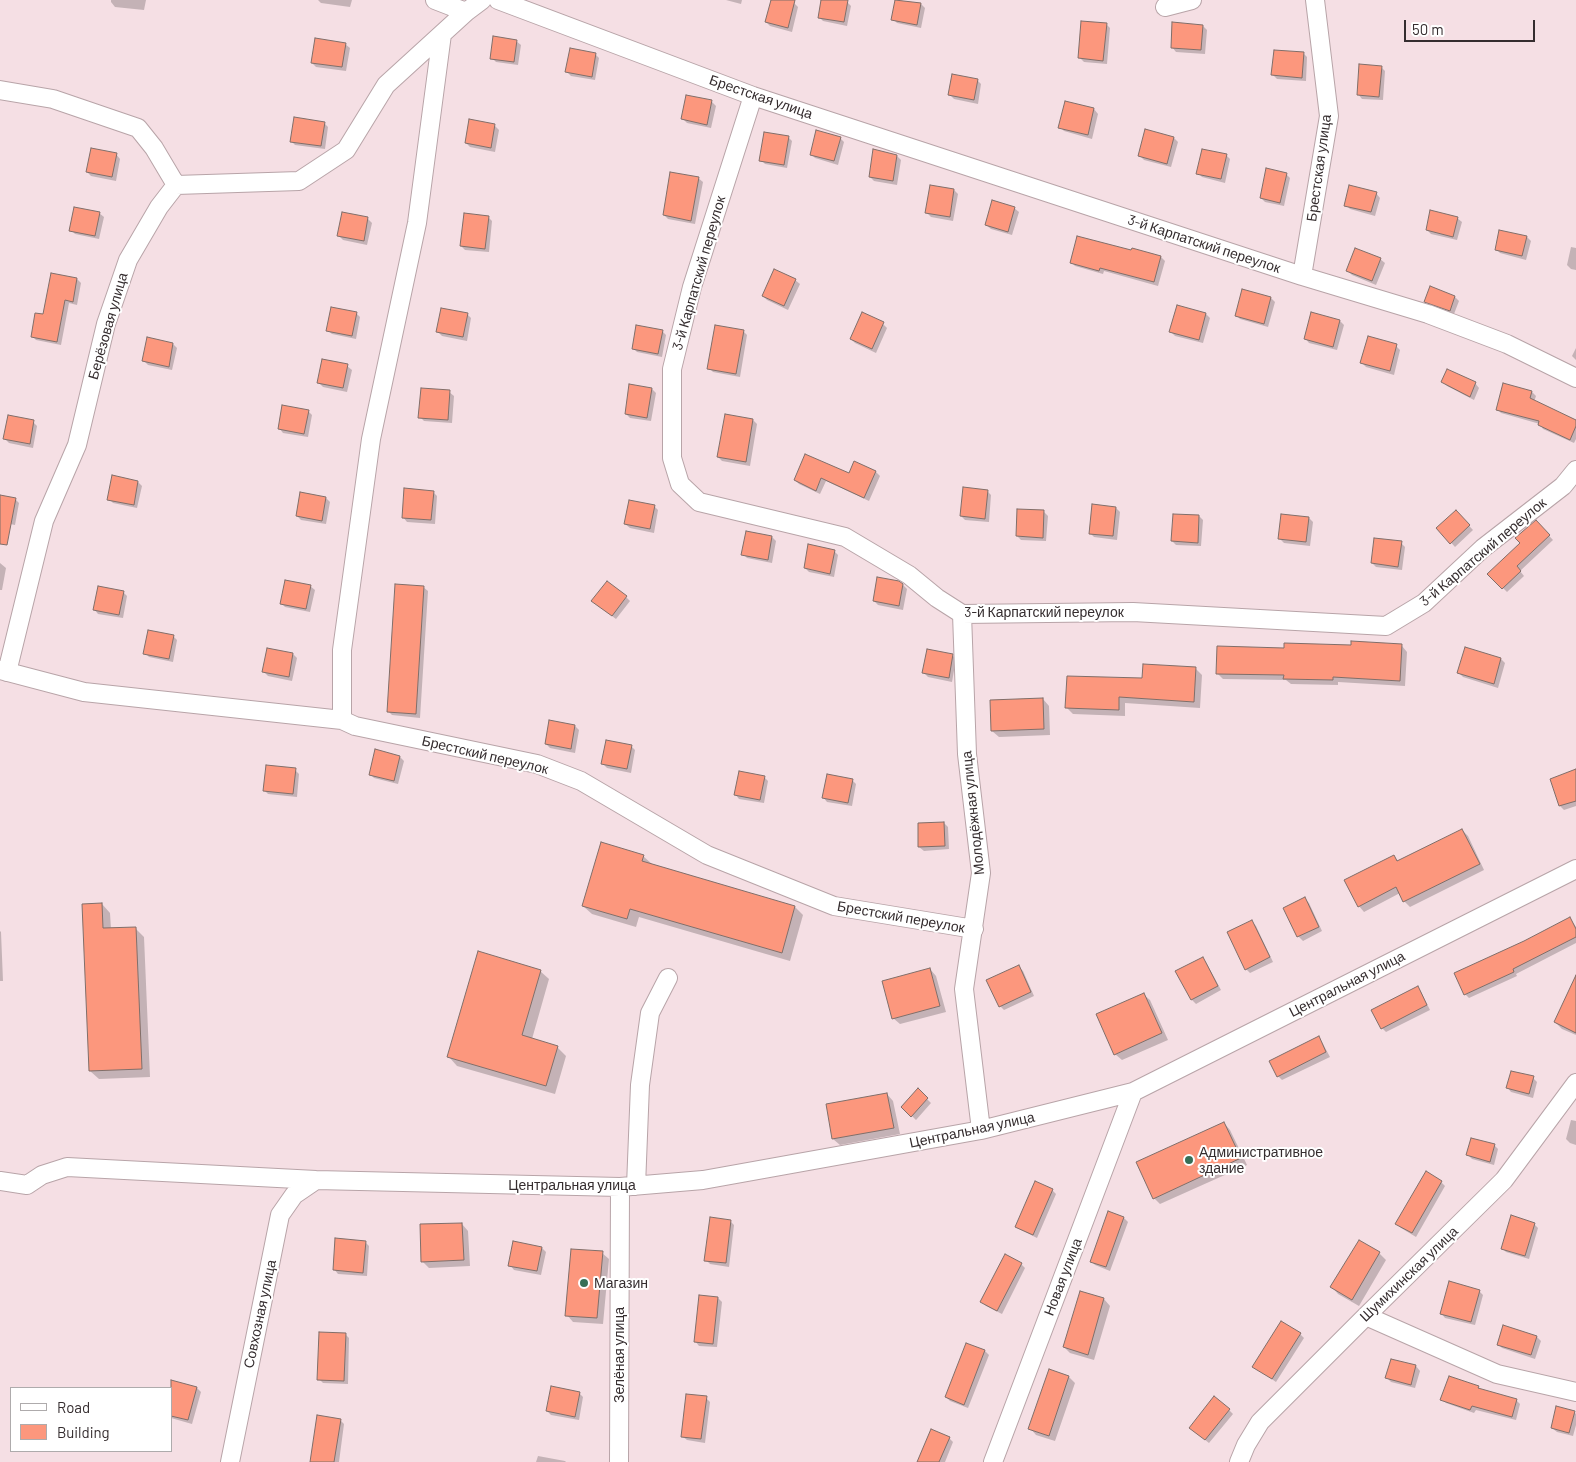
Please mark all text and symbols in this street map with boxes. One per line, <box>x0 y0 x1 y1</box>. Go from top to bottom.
scale bar <box>1406 10 1537 42</box>
text: 50 m <box>1412 20 1444 38</box>
street label: Брестская улица <box>707 71 815 123</box>
street label: Брестская улица <box>1303 113 1335 223</box>
street label: 3-й Карпатский переулок <box>669 194 729 352</box>
street label: 3-й Карпатский переулок <box>1125 211 1283 277</box>
street label: Берёзовая улица <box>85 271 131 381</box>
street label: 3-й Карпатский переулок <box>1416 494 1550 610</box>
street label: 3-й Карпатский переулок <box>964 604 1124 620</box>
street label: Брестский переулок <box>420 732 550 778</box>
street label: Молодёжная улица <box>958 750 988 876</box>
street label: Брестский переулок <box>836 898 966 936</box>
street label: Центральная улица <box>1286 948 1408 1020</box>
street label: Центральная улица <box>908 1109 1036 1151</box>
place label: Административное здание <box>1199 1144 1323 1176</box>
marker: Административное здание <box>1183 1154 1195 1166</box>
street label: Центральная улица <box>508 1177 636 1193</box>
street label: Шумихинская улица <box>1356 1223 1462 1325</box>
street label: Новая улица <box>1040 1236 1086 1318</box>
street label: Совхозная улица <box>240 1258 280 1370</box>
place label: Магазин <box>594 1275 648 1291</box>
marker: Магазин <box>578 1277 590 1289</box>
street label: Зелёная улица <box>611 1307 627 1403</box>
legend <box>10 1387 172 1452</box>
text: Road <box>57 1398 90 1416</box>
text: Building <box>57 1423 110 1441</box>

